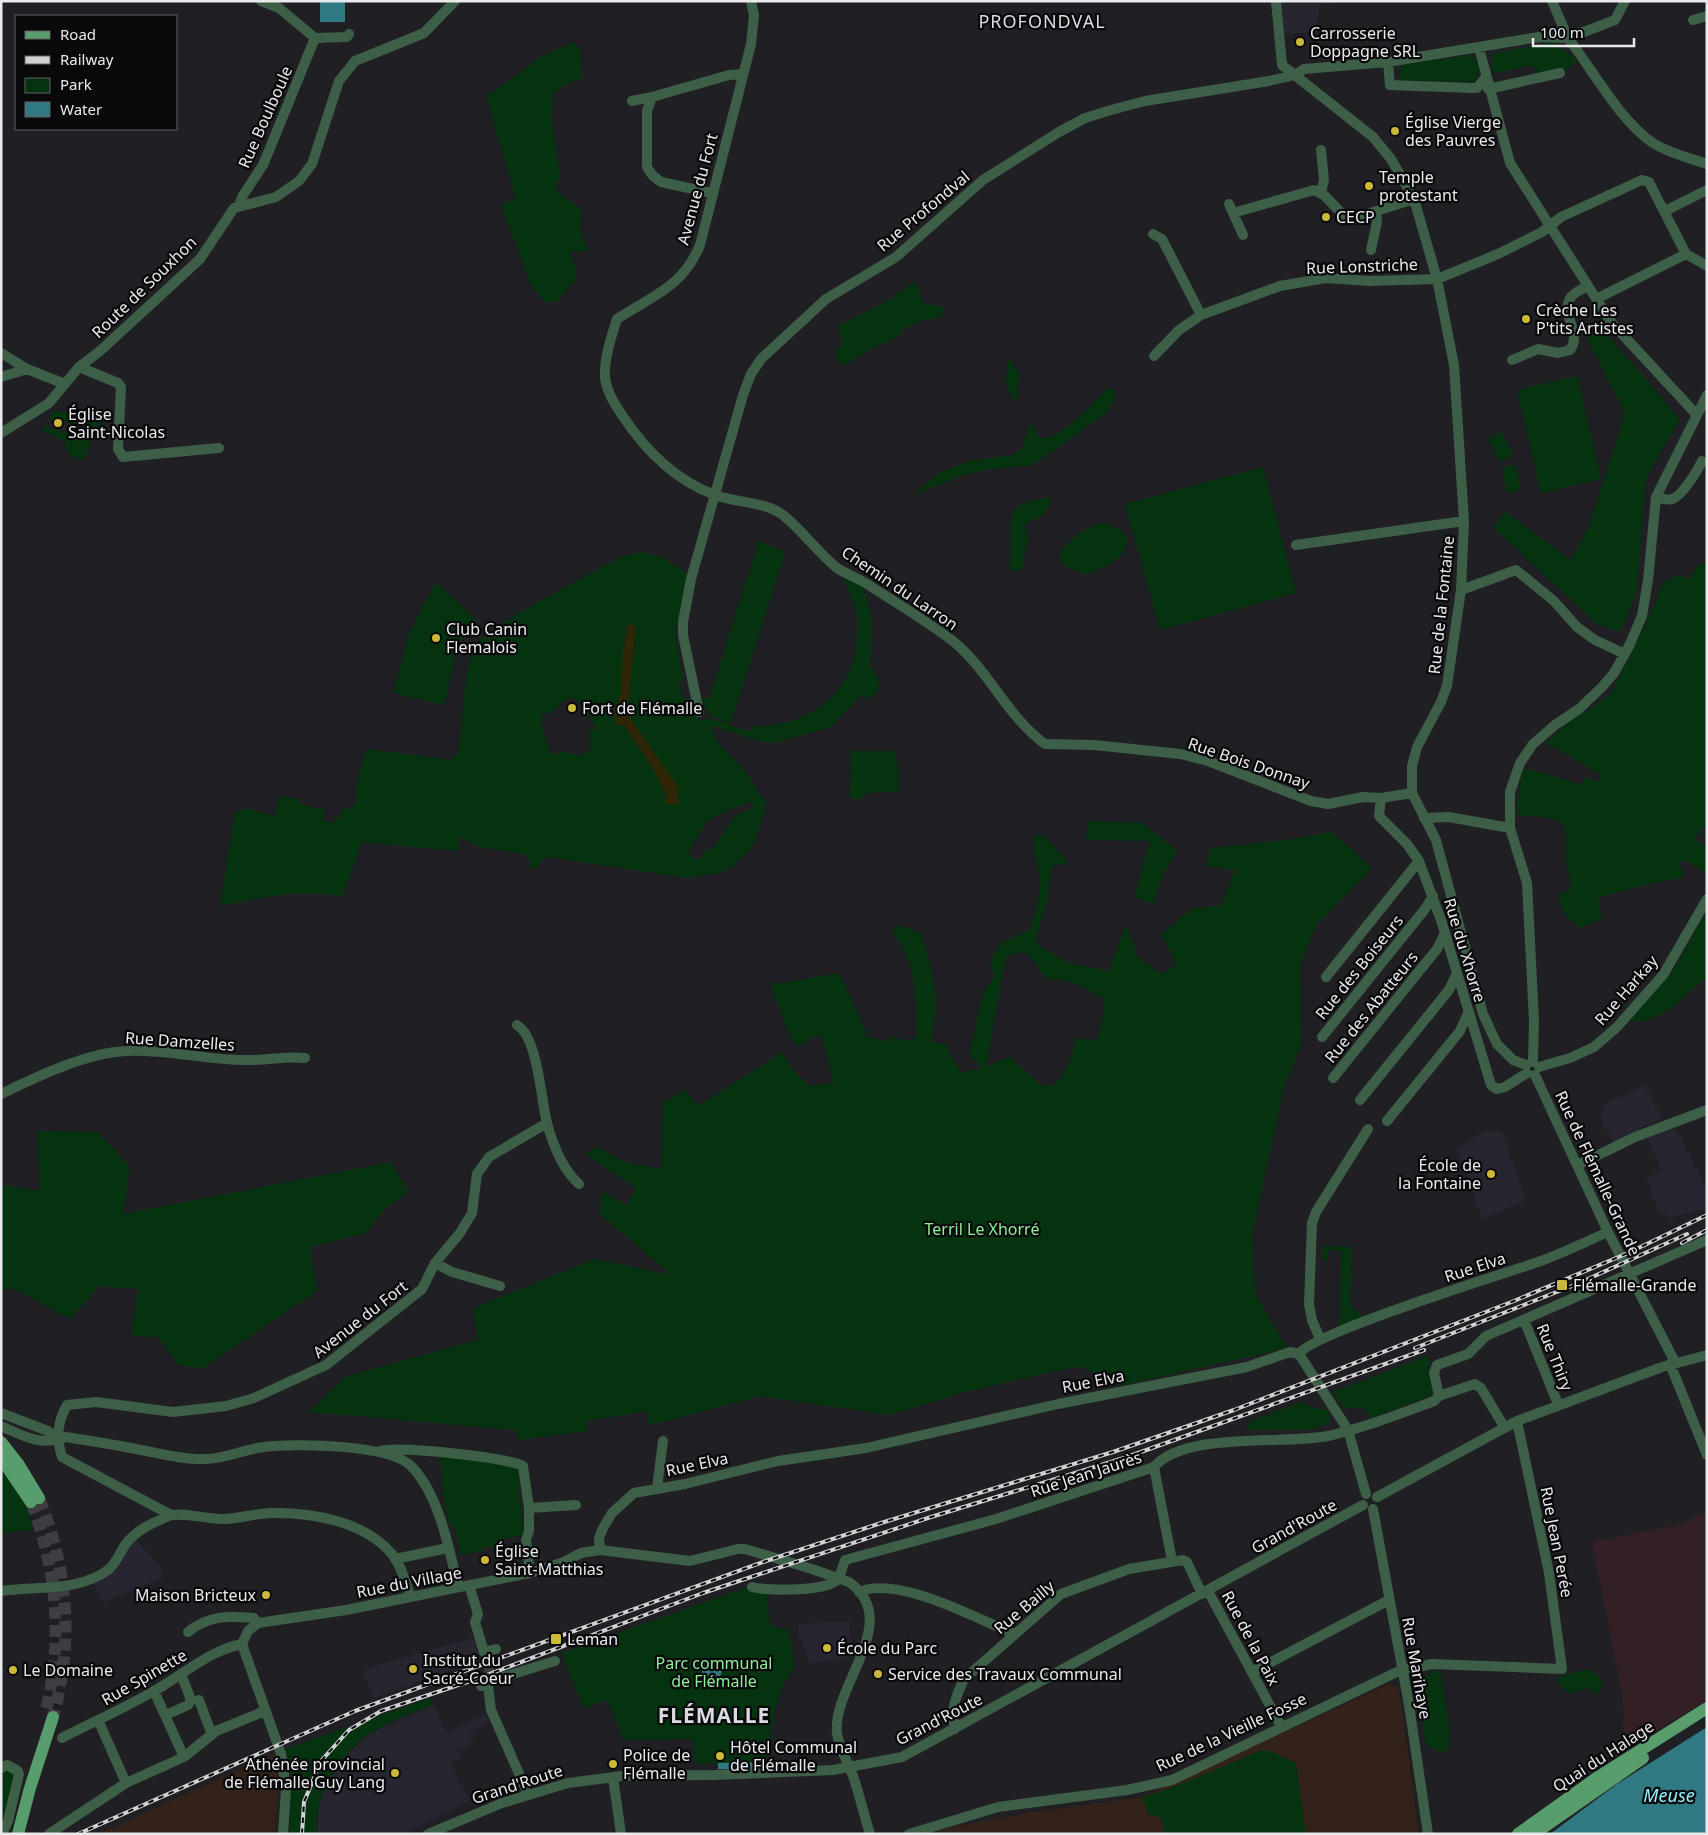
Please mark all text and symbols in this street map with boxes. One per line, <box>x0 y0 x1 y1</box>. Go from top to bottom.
district label: PROFONDVAL <box>978 9 1106 33</box>
legend <box>15 15 178 130</box>
scale bar <box>1533 15 1634 47</box>
place label: Carrosserie Doppagne SRL <box>1310 22 1420 62</box>
text: 100 m <box>1540 22 1584 42</box>
text: Road <box>60 24 96 44</box>
marker: Carrosserie Doppagne SRL <box>1294 36 1306 48</box>
text: Railway <box>60 49 114 69</box>
street label: Rue Boulboule <box>233 62 297 172</box>
text: Park <box>60 74 92 94</box>
text: Water <box>60 99 102 119</box>
place label: Église Vierge des Pauvres <box>1405 111 1501 151</box>
marker: Église Vierge des Pauvres <box>1389 125 1401 137</box>
street label: Avenue du Fort <box>672 131 723 247</box>
street label: Rue Profondval <box>872 166 974 256</box>
place label: Temple protestant <box>1379 166 1458 206</box>
marker: Temple protestant <box>1363 180 1375 192</box>
place label: CECP <box>1336 206 1375 228</box>
marker: CECP <box>1320 211 1332 223</box>
street label: Route de Souxhon <box>87 231 201 343</box>
street label: Rue Lonstriche <box>1306 253 1418 279</box>
place label: Crèche Les P'tits Artistes <box>1536 299 1634 339</box>
marker: Crèche Les P'tits Artistes <box>1520 313 1532 325</box>
place label: Église Saint-Nicolas <box>68 403 165 443</box>
marker: Église Saint-Nicolas <box>52 417 64 429</box>
street label: Rue de la Fontaine <box>1423 535 1459 675</box>
street label: Chemin du Larron <box>838 541 962 635</box>
place label: Club Canin Flemalois <box>446 618 527 658</box>
marker: Club Canin Flemalois <box>430 632 442 644</box>
place label: Fort de Flémalle <box>582 697 702 719</box>
marker: Fort de Flémalle <box>566 702 578 714</box>
street label: Rue Bois Donnay <box>1185 732 1314 794</box>
street label: Rue du Xhorre <box>1439 895 1491 1005</box>
street label: Rue des Boiseurs <box>1310 910 1408 1024</box>
street label: Rue des Abatteurs <box>1319 947 1423 1067</box>
street label: Rue Harkay <box>1589 950 1663 1030</box>
street label: Rue Damzelles <box>124 1026 236 1056</box>
street label: Rue de Flémalle-Grande <box>1550 1087 1646 1259</box>
place label: École de la Fontaine <box>1398 1154 1481 1194</box>
marker: École de la Fontaine <box>1485 1168 1497 1180</box>
park label: Terril Le Xhorré <box>925 1218 1039 1240</box>
street label: Rue Elva <box>1442 1247 1508 1287</box>
place label: Flémalle-Grande <box>1573 1274 1697 1296</box>
street label: Avenue du Fort <box>308 1275 412 1363</box>
marker: Flémalle-Grande <box>1555 1278 1569 1292</box>
street label: Rue Thiry <box>1532 1320 1579 1395</box>
street label: Rue Elva <box>1060 1364 1126 1398</box>
street label: Rue Jean Jaurès <box>1028 1446 1144 1502</box>
street label: Rue Elva <box>664 1447 730 1481</box>
street label: Rue Jean Perée <box>1535 1485 1579 1599</box>
street label: Grand'Route <box>1247 1493 1341 1559</box>
place label: Église Saint-Matthias <box>495 1540 603 1580</box>
marker: Église Saint-Matthias <box>479 1554 491 1566</box>
street label: Rue du Village <box>355 1561 463 1603</box>
street label: Rue Bailly <box>989 1575 1060 1639</box>
place label: Maison Bricteux <box>135 1584 257 1606</box>
street label: Rue de la Paix <box>1217 1587 1286 1690</box>
marker: Maison Bricteux <box>260 1589 272 1601</box>
street label: Rue Marihaye <box>1397 1615 1437 1721</box>
place label: Leman <box>567 1628 618 1650</box>
marker: Leman <box>549 1632 563 1646</box>
place label: École du Parc <box>837 1637 937 1659</box>
marker: École du Parc <box>821 1642 833 1654</box>
street label: Rue Spinette <box>97 1644 191 1710</box>
place label: Institut du Sacré-Coeur <box>423 1649 515 1689</box>
park label: Parc communal de Flémalle <box>656 1652 772 1692</box>
place label: Le Domaine <box>23 1659 113 1681</box>
marker: Institut du Sacré-Coeur <box>407 1663 419 1675</box>
place label: Service des Travaux Communal <box>888 1663 1122 1685</box>
marker: Le Domaine <box>7 1664 19 1676</box>
marker: Service des Travaux Communal <box>872 1668 884 1680</box>
street label: Rue de la Vieille Fosse <box>1152 1687 1310 1777</box>
street label: Grand'Route <box>892 1688 986 1750</box>
district label: FLÉMALLE <box>658 1701 770 1729</box>
street label: Quai du Halage <box>1548 1715 1658 1797</box>
place label: Hôtel Communal de Flémalle <box>730 1736 857 1776</box>
place label: Police de Flémalle <box>623 1744 690 1784</box>
marker: Hôtel Communal de Flémalle <box>714 1750 726 1762</box>
place label: Athénée provincial de Flémalle Guy Lang <box>224 1753 385 1793</box>
marker: Police de Flémalle <box>607 1758 619 1770</box>
street label: Grand'Route <box>469 1759 565 1809</box>
marker: Athénée provincial de Flémalle Guy Lang <box>389 1767 401 1779</box>
water label: Meuse <box>1643 1783 1695 1807</box>

